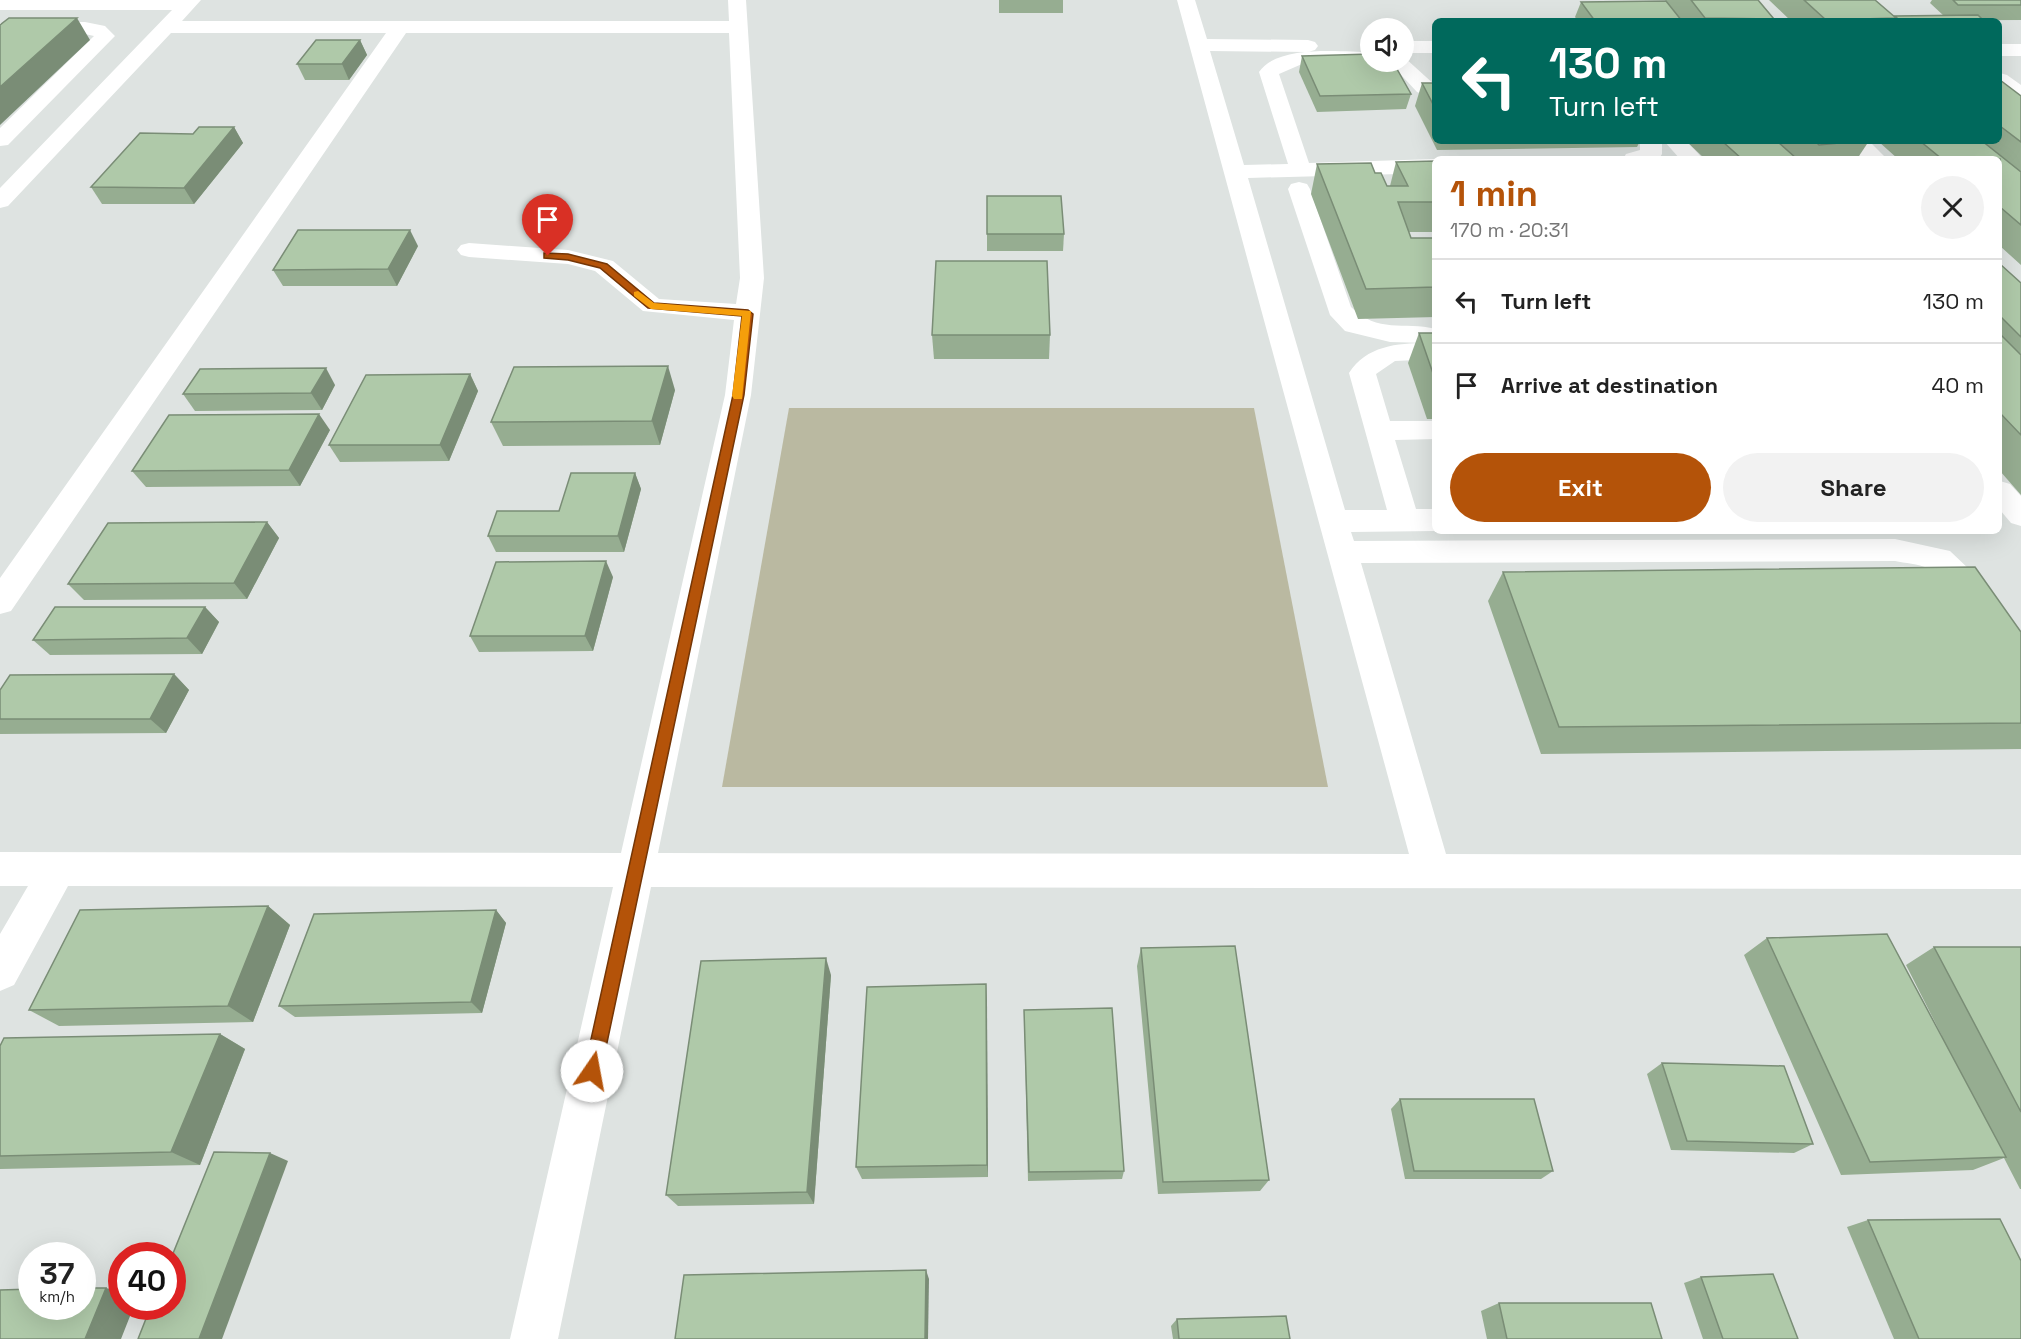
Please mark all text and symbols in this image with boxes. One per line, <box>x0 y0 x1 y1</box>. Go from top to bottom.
map controls <box>1360 18 1414 72</box>
button: sound <box>1360 18 1414 72</box>
text: 130 m <box>1549 37 1667 90</box>
icon: left <box>1450 42 1528 120</box>
text: Turn left <box>1549 89 1659 124</box>
text: 1 min <box>1450 171 1538 217</box>
button: close <box>1921 176 1984 239</box>
pin <box>522 194 573 256</box>
icon: arrive <box>531 203 564 236</box>
text: 170 m · 20:31 <box>1450 217 1569 243</box>
icon: left <box>1450 285 1483 318</box>
text: Turn left <box>1501 287 1591 315</box>
text: 130 m <box>1923 287 1984 315</box>
icon: arrive <box>1450 369 1483 402</box>
text: Arrive at destination <box>1501 371 1718 399</box>
text: 40 m <box>1932 371 1984 399</box>
button: Exit <box>1450 453 1711 522</box>
button: Share <box>1723 453 1984 522</box>
position arrow <box>560 1039 624 1103</box>
speed limit sign: 40 <box>108 1242 186 1320</box>
text: 37 <box>40 1254 74 1293</box>
text: km/h <box>39 1287 75 1306</box>

